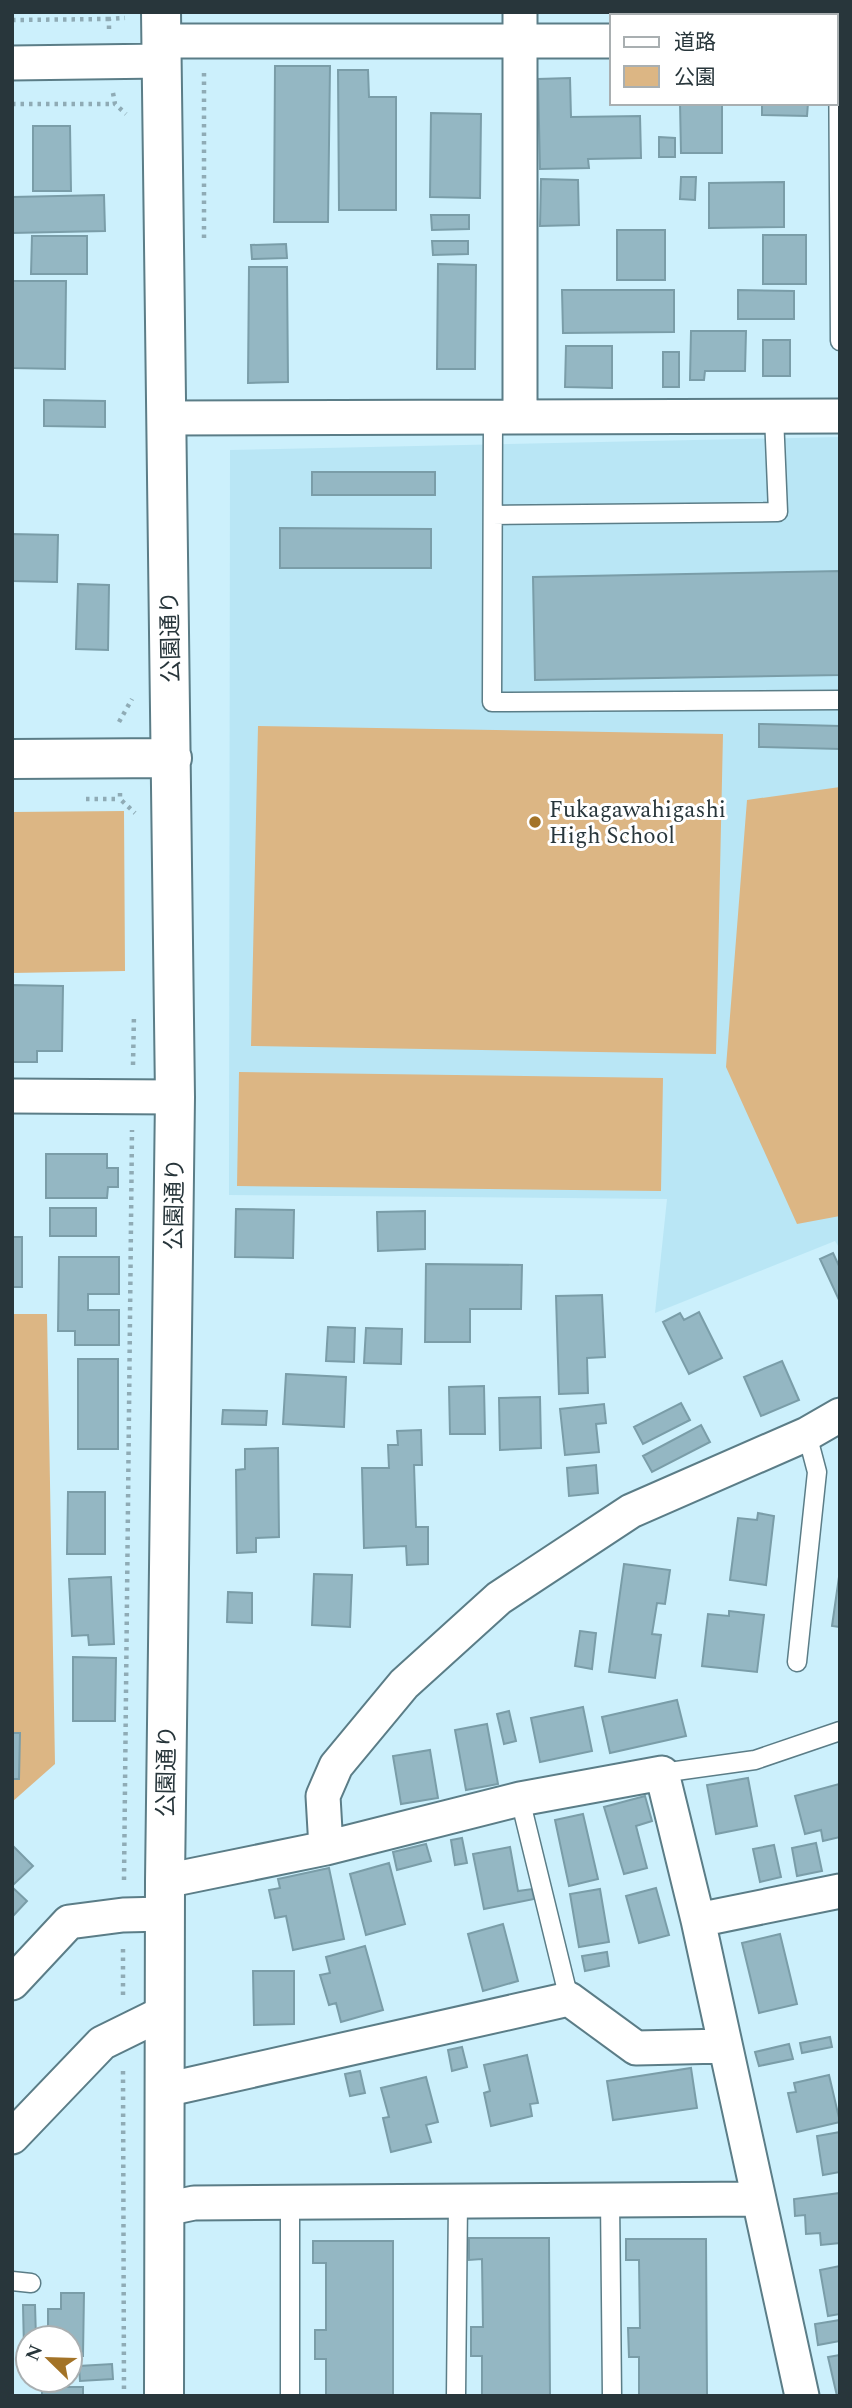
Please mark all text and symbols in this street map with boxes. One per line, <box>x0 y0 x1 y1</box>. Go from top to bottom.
legend <box>610 14 838 105</box>
text: 道路 <box>674 27 716 59</box>
text: 公園 <box>674 62 716 94</box>
street label: 公園通り <box>153 591 190 683</box>
place label: Fukagawahigashi High School <box>549 793 726 854</box>
marker: Fukagawahigashi High School <box>527 814 543 830</box>
street label: 公園通り <box>157 1158 194 1250</box>
street label: 公園通り <box>149 1725 186 1817</box>
north arrow <box>14 2324 84 2394</box>
text: N <box>18 2340 51 2366</box>

